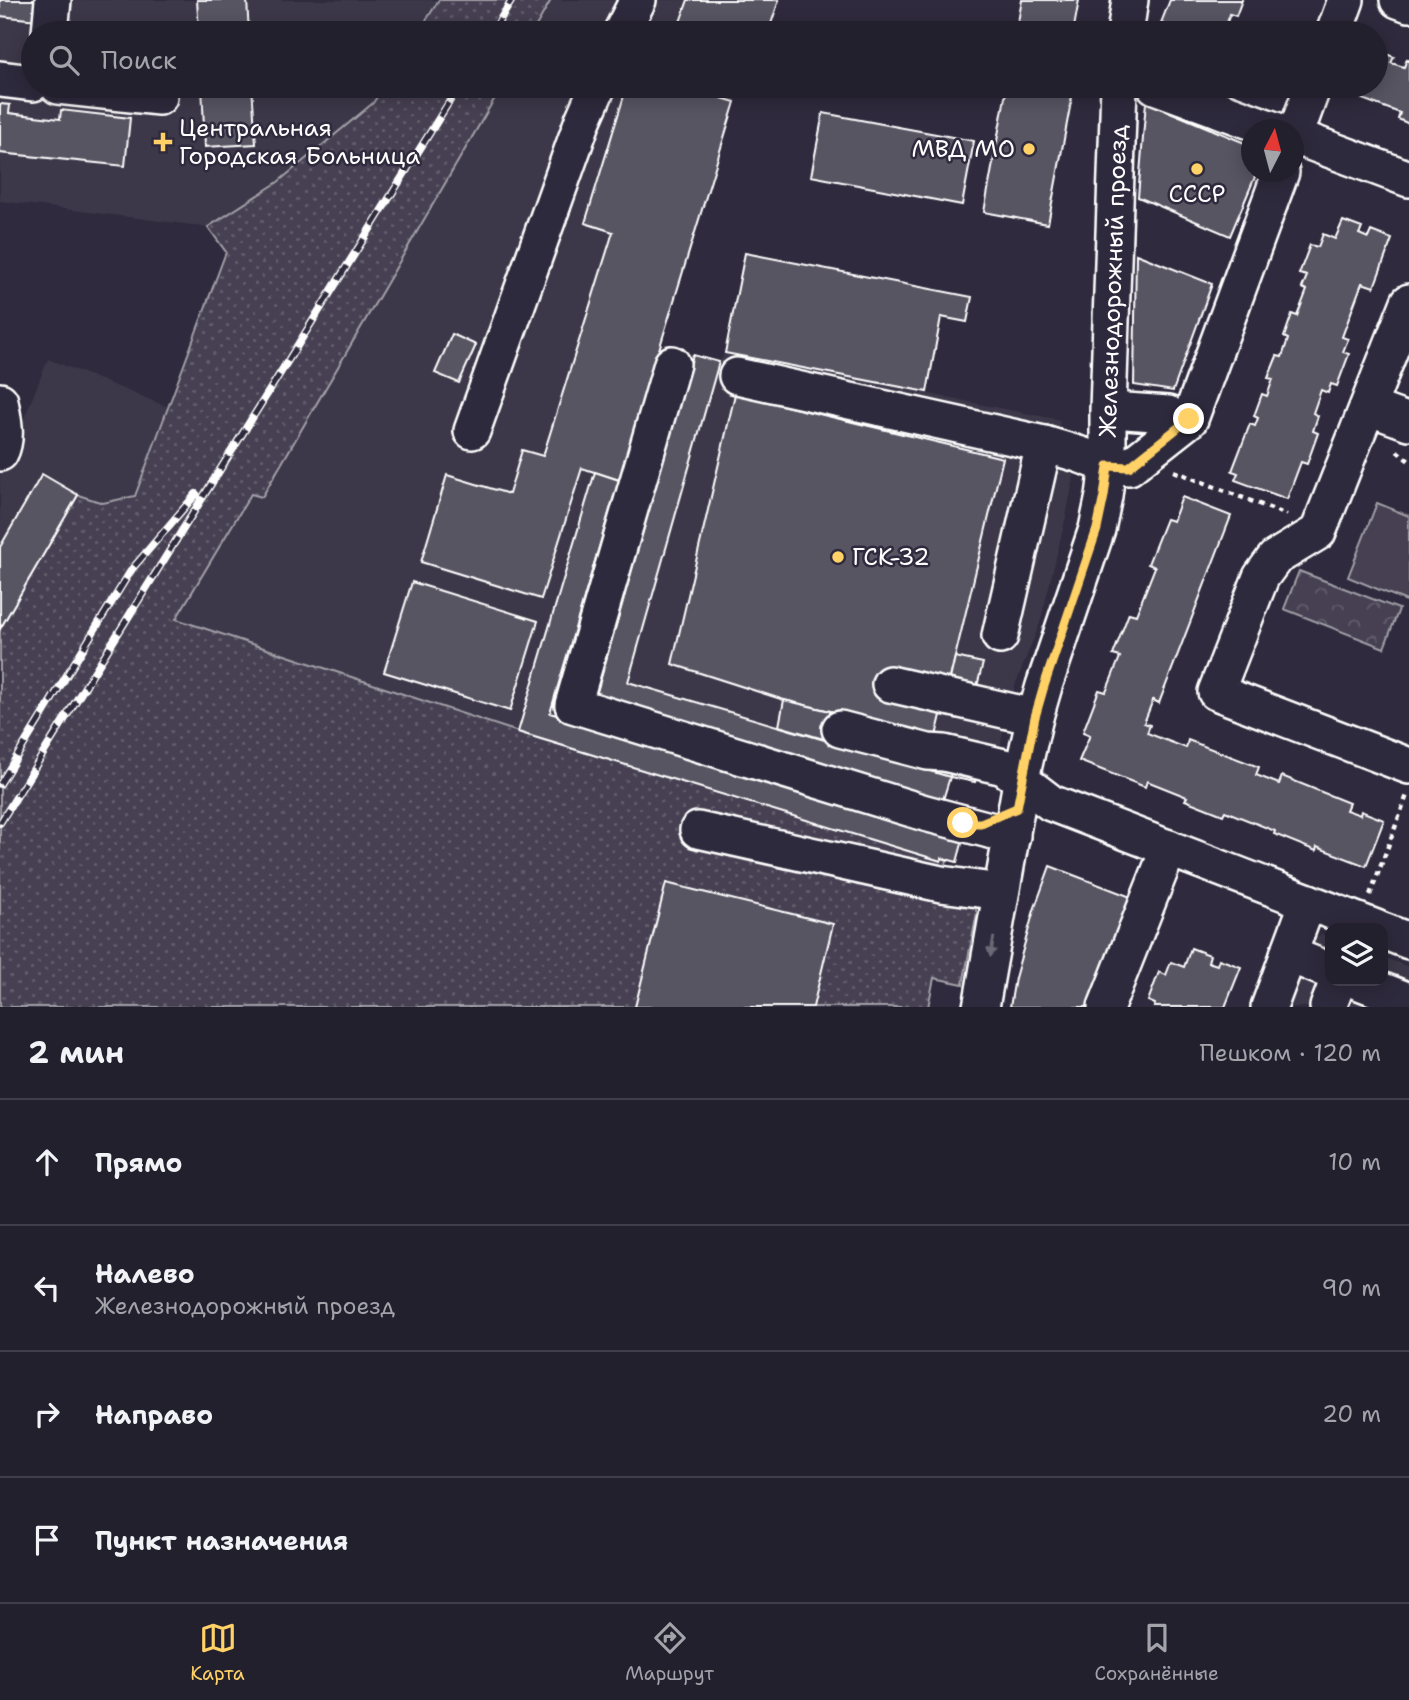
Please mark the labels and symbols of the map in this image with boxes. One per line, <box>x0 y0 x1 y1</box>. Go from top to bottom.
place label: Центральная Городская Больница <box>179 112 420 172</box>
north arrow <box>1241 119 1304 182</box>
street label: Железнодорожный проезд <box>1092 124 1134 438</box>
marker: Центральная Городская Больница <box>153 132 173 152</box>
place label: МВД МО <box>911 133 1015 165</box>
marker: МВД МО <box>1021 141 1037 157</box>
marker: СССР <box>1189 161 1205 177</box>
place label: СССР <box>1169 178 1225 210</box>
route end <box>1173 403 1204 434</box>
place label: ГСК-32 <box>852 541 930 573</box>
marker: ГСК-32 <box>830 549 846 565</box>
route start <box>947 807 978 838</box>
one-way arrow <box>986 936 997 958</box>

